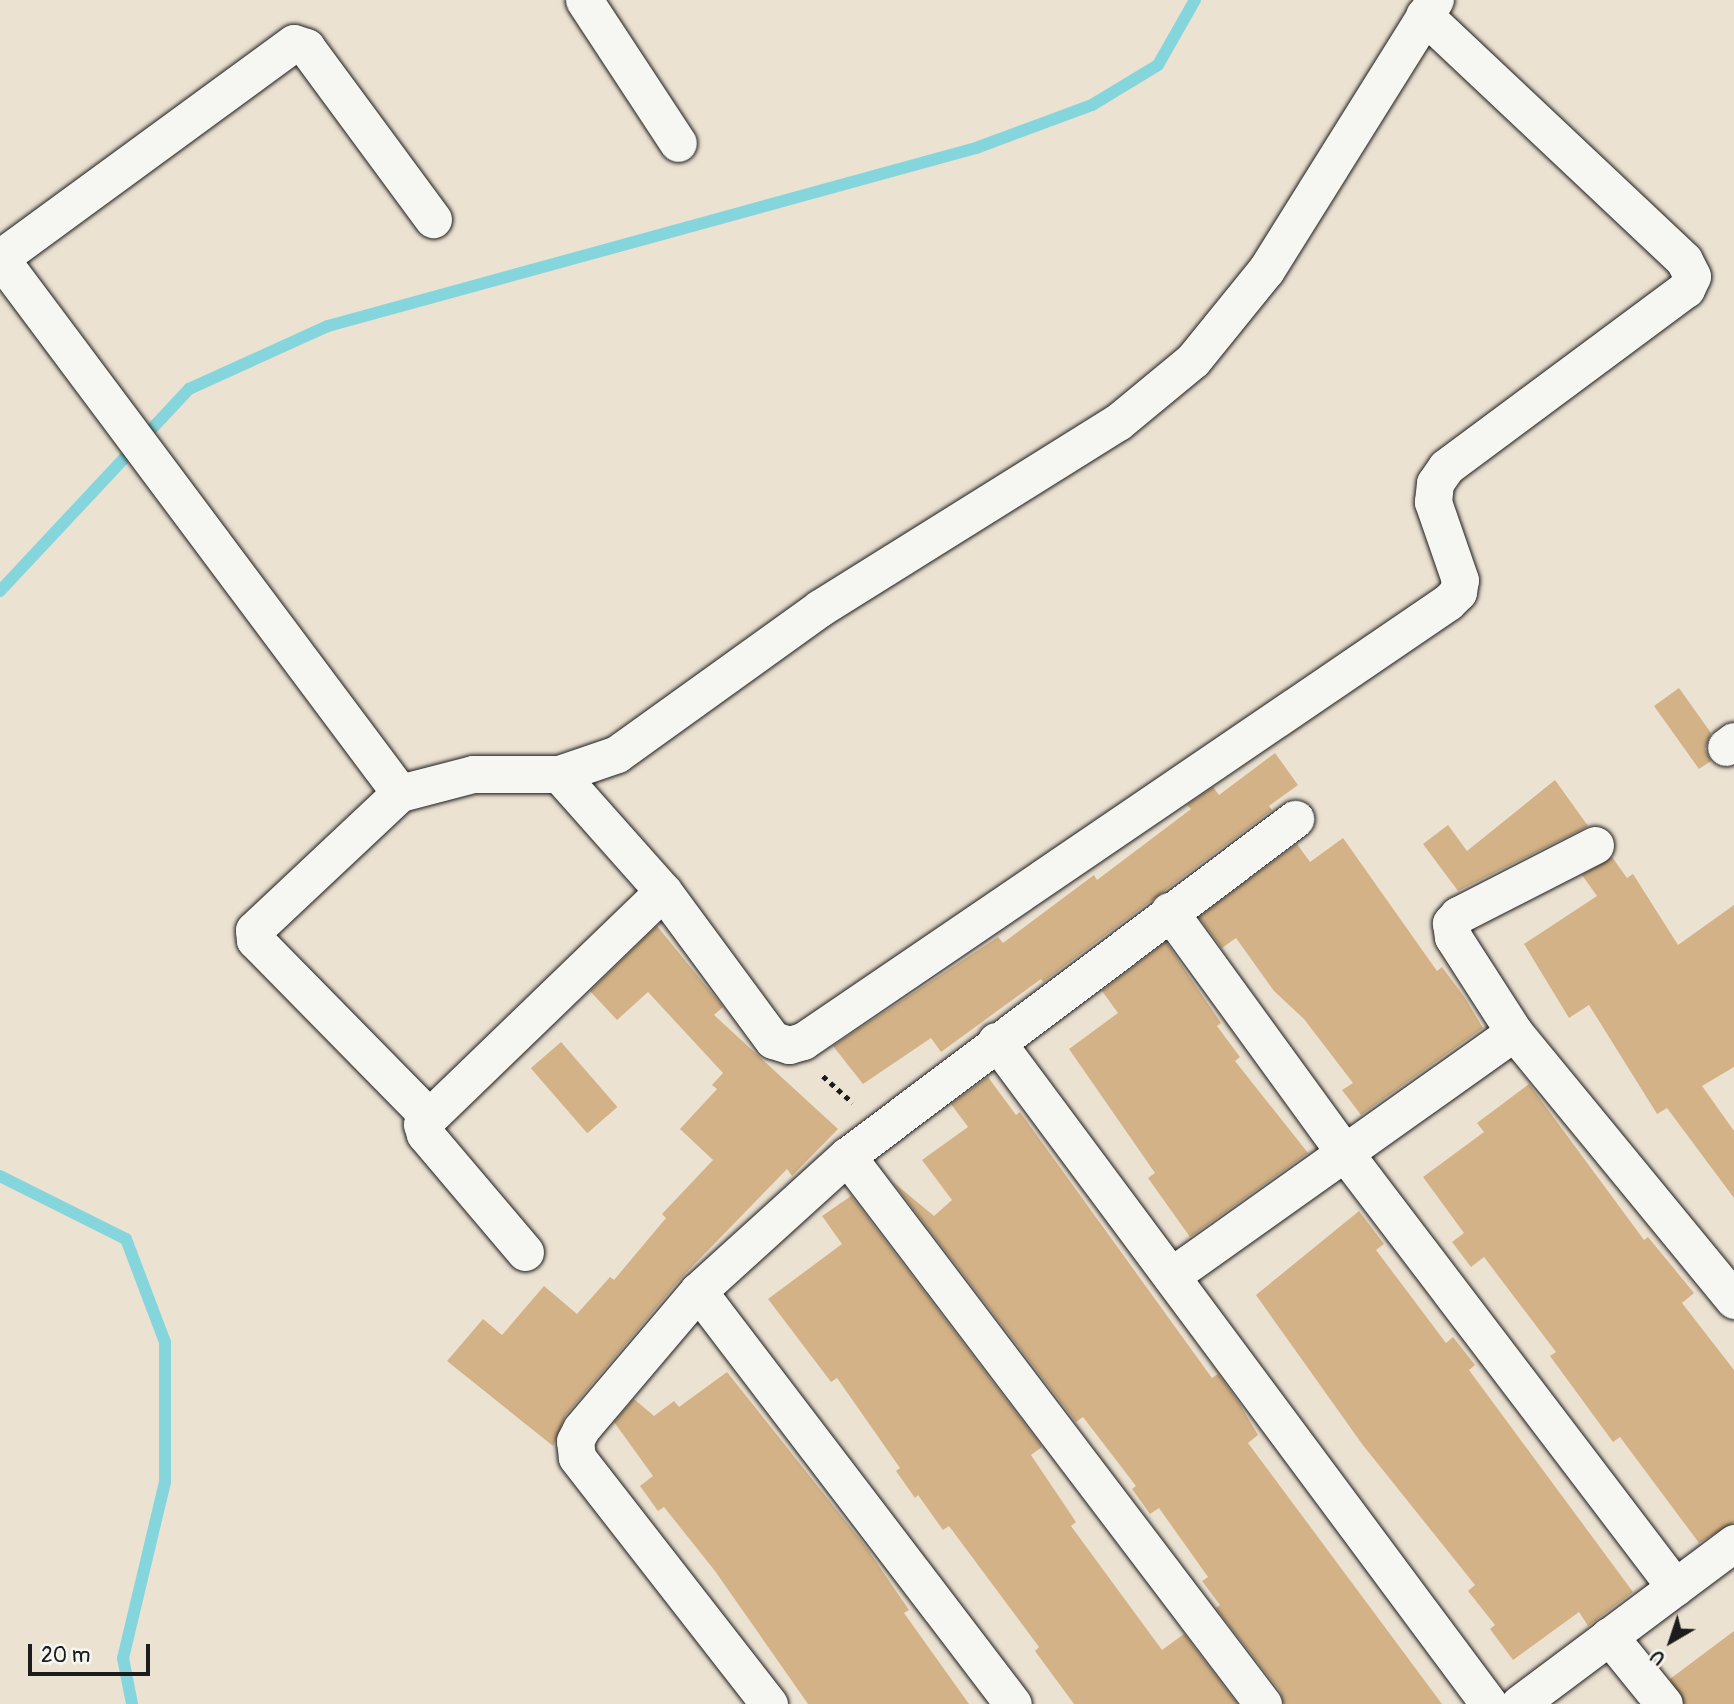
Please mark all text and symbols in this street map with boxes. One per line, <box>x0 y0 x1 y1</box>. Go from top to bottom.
north arrow <box>1636 1606 1706 1676</box>
scale bar <box>32 1630 154 1674</box>
text: 20 m <box>41 1642 90 1669</box>
text: U <box>1645 1644 1670 1671</box>

